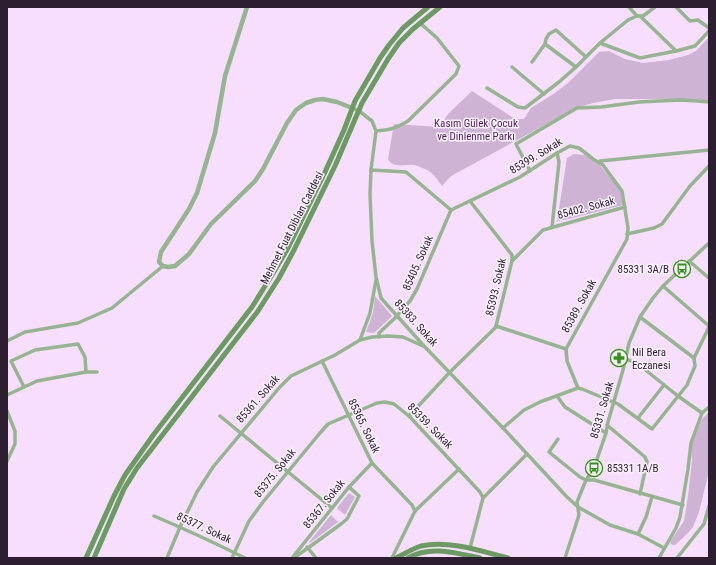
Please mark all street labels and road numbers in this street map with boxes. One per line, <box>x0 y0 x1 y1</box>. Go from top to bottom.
street label: 85399. Sokak <box>507 135 565 177</box>
street label: Mehmet Fuat Diblan Caddesi <box>258 170 326 286</box>
street label: 85402. Sokak <box>556 194 616 222</box>
street label: 85405. Sokak <box>400 233 436 293</box>
street label: 85393. Sokak <box>483 257 509 317</box>
street label: 85389. Sokak <box>559 277 599 335</box>
street label: 85383. Sokak <box>391 297 441 349</box>
street label: 85361. Sokak <box>234 372 282 426</box>
street label: 85331. Sokak <box>588 380 616 440</box>
street label: 85365. Sokak <box>345 397 383 455</box>
street label: 85359. Sokak <box>405 401 455 451</box>
street label: 85375. Sokak <box>251 446 299 500</box>
street label: 85367. Sokak <box>300 477 348 531</box>
street label: 85377. Sokak <box>175 510 234 546</box>

